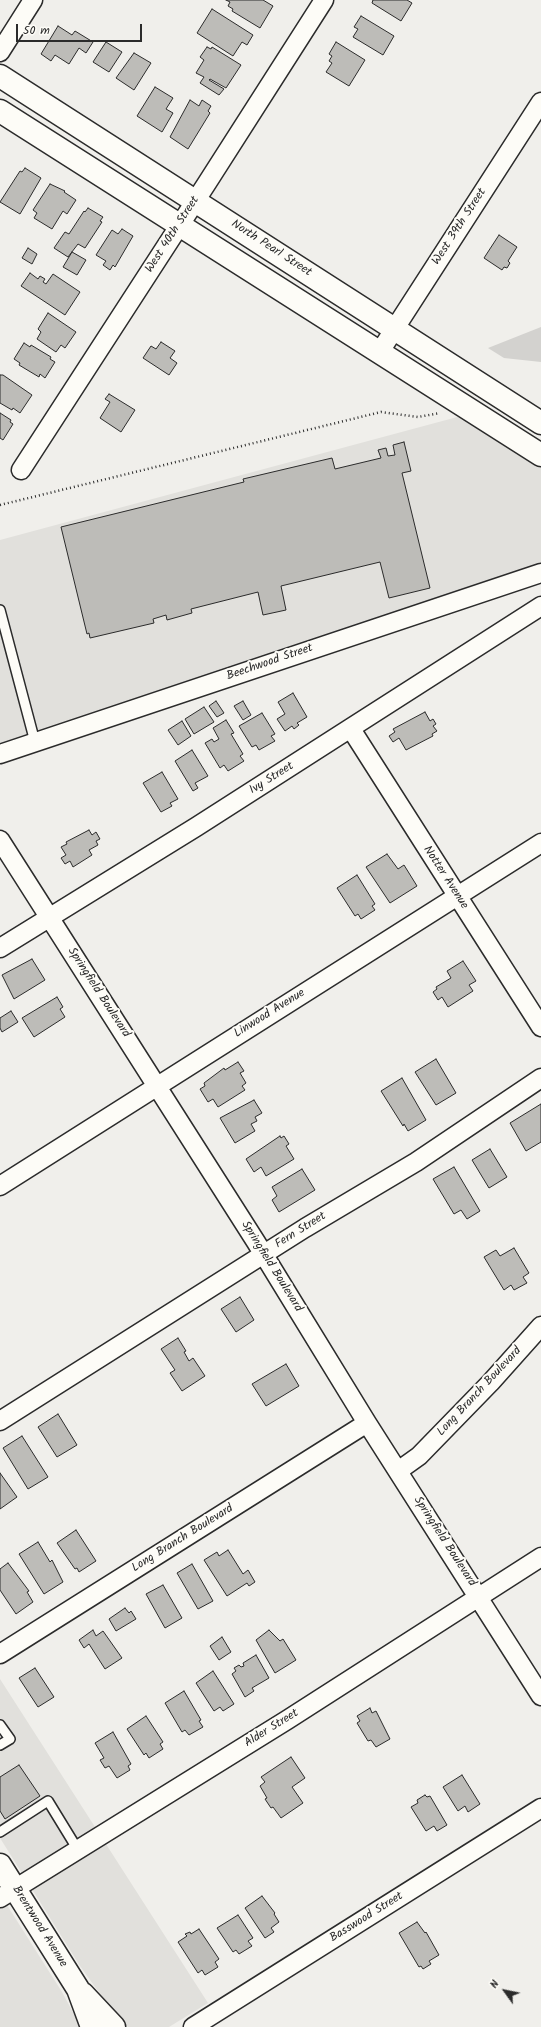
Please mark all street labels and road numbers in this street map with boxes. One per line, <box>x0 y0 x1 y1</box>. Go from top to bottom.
street label: West 39th Street <box>430 186 490 268</box>
street label: West 40th Street <box>143 194 203 276</box>
street label: North Pearl Street <box>228 218 314 280</box>
street label: Beechwood Street <box>225 641 315 685</box>
street label: Ivy Street <box>247 760 297 798</box>
street label: Notter Avenue <box>419 844 471 912</box>
street label: Springfield Boulevard <box>64 945 132 1041</box>
street label: Linwood Avenue <box>232 986 308 1042</box>
street label: Fern Street <box>273 1210 329 1252</box>
street label: Springfield Boulevard <box>237 1219 305 1315</box>
street label: Long Branch Boulevard <box>435 1344 525 1440</box>
street label: Springfield Boulevard <box>410 1494 478 1590</box>
street label: Long Branch Boulevard <box>130 1502 236 1576</box>
street label: Alder Street <box>242 1707 302 1751</box>
street label: Brentwood Avenue <box>8 1884 70 1970</box>
street label: Basswood Street <box>328 1890 406 1946</box>

